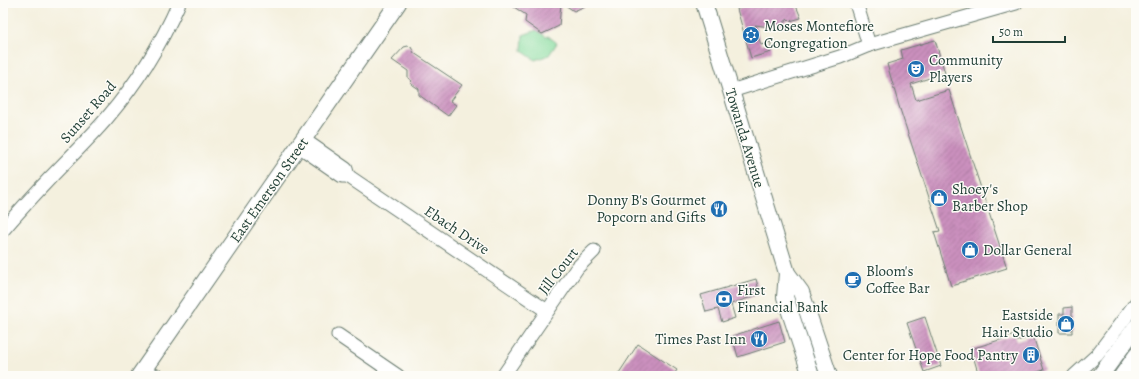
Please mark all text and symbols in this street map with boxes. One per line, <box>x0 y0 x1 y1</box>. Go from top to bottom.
place label: Moses Montefiore Congregation <box>764 16 874 53</box>
scale bar <box>993 18 1065 44</box>
text: 50 m <box>999 24 1023 40</box>
synagogue icon: Moses Montefiore Congregation <box>741 25 761 45</box>
place label: Community Players <box>929 50 1003 87</box>
theatre icon: Community Players <box>906 59 926 79</box>
street label: Sunset Road <box>55 76 121 147</box>
street label: Towanda Avenue <box>720 86 770 190</box>
street label: East Emerson Street <box>225 133 313 247</box>
place label: Shoey's Barber Shop <box>952 179 1028 216</box>
shop icon: Shoey's Barber Shop <box>929 188 949 208</box>
place label: Donny B's Gourmet Popcorn and Gifts <box>587 190 706 227</box>
restaurant icon: Donny B's Gourmet Popcorn and Gifts <box>709 199 729 219</box>
street label: Ebach Drive <box>421 201 494 259</box>
shop icon: Dollar General <box>960 240 980 260</box>
place label: Dollar General <box>983 240 1072 260</box>
street label: Jill Court <box>533 243 583 299</box>
place label: Bloom's Coffee Bar <box>866 261 930 298</box>
cafe icon: Bloom's Coffee Bar <box>843 270 863 290</box>
place label: First Financial Bank <box>737 280 828 317</box>
bank icon: First Financial Bank <box>714 289 734 309</box>
place label: Eastside Hair Studio <box>981 305 1053 342</box>
shop icon: Eastside Hair Studio <box>1056 314 1076 334</box>
place label: Times Past Inn <box>655 329 746 349</box>
restaurant icon: Times Past Inn <box>749 329 769 349</box>
place label: Center for Hope Food Pantry <box>843 345 1018 365</box>
building icon: Center for Hope Food Pantry <box>1021 345 1041 365</box>

